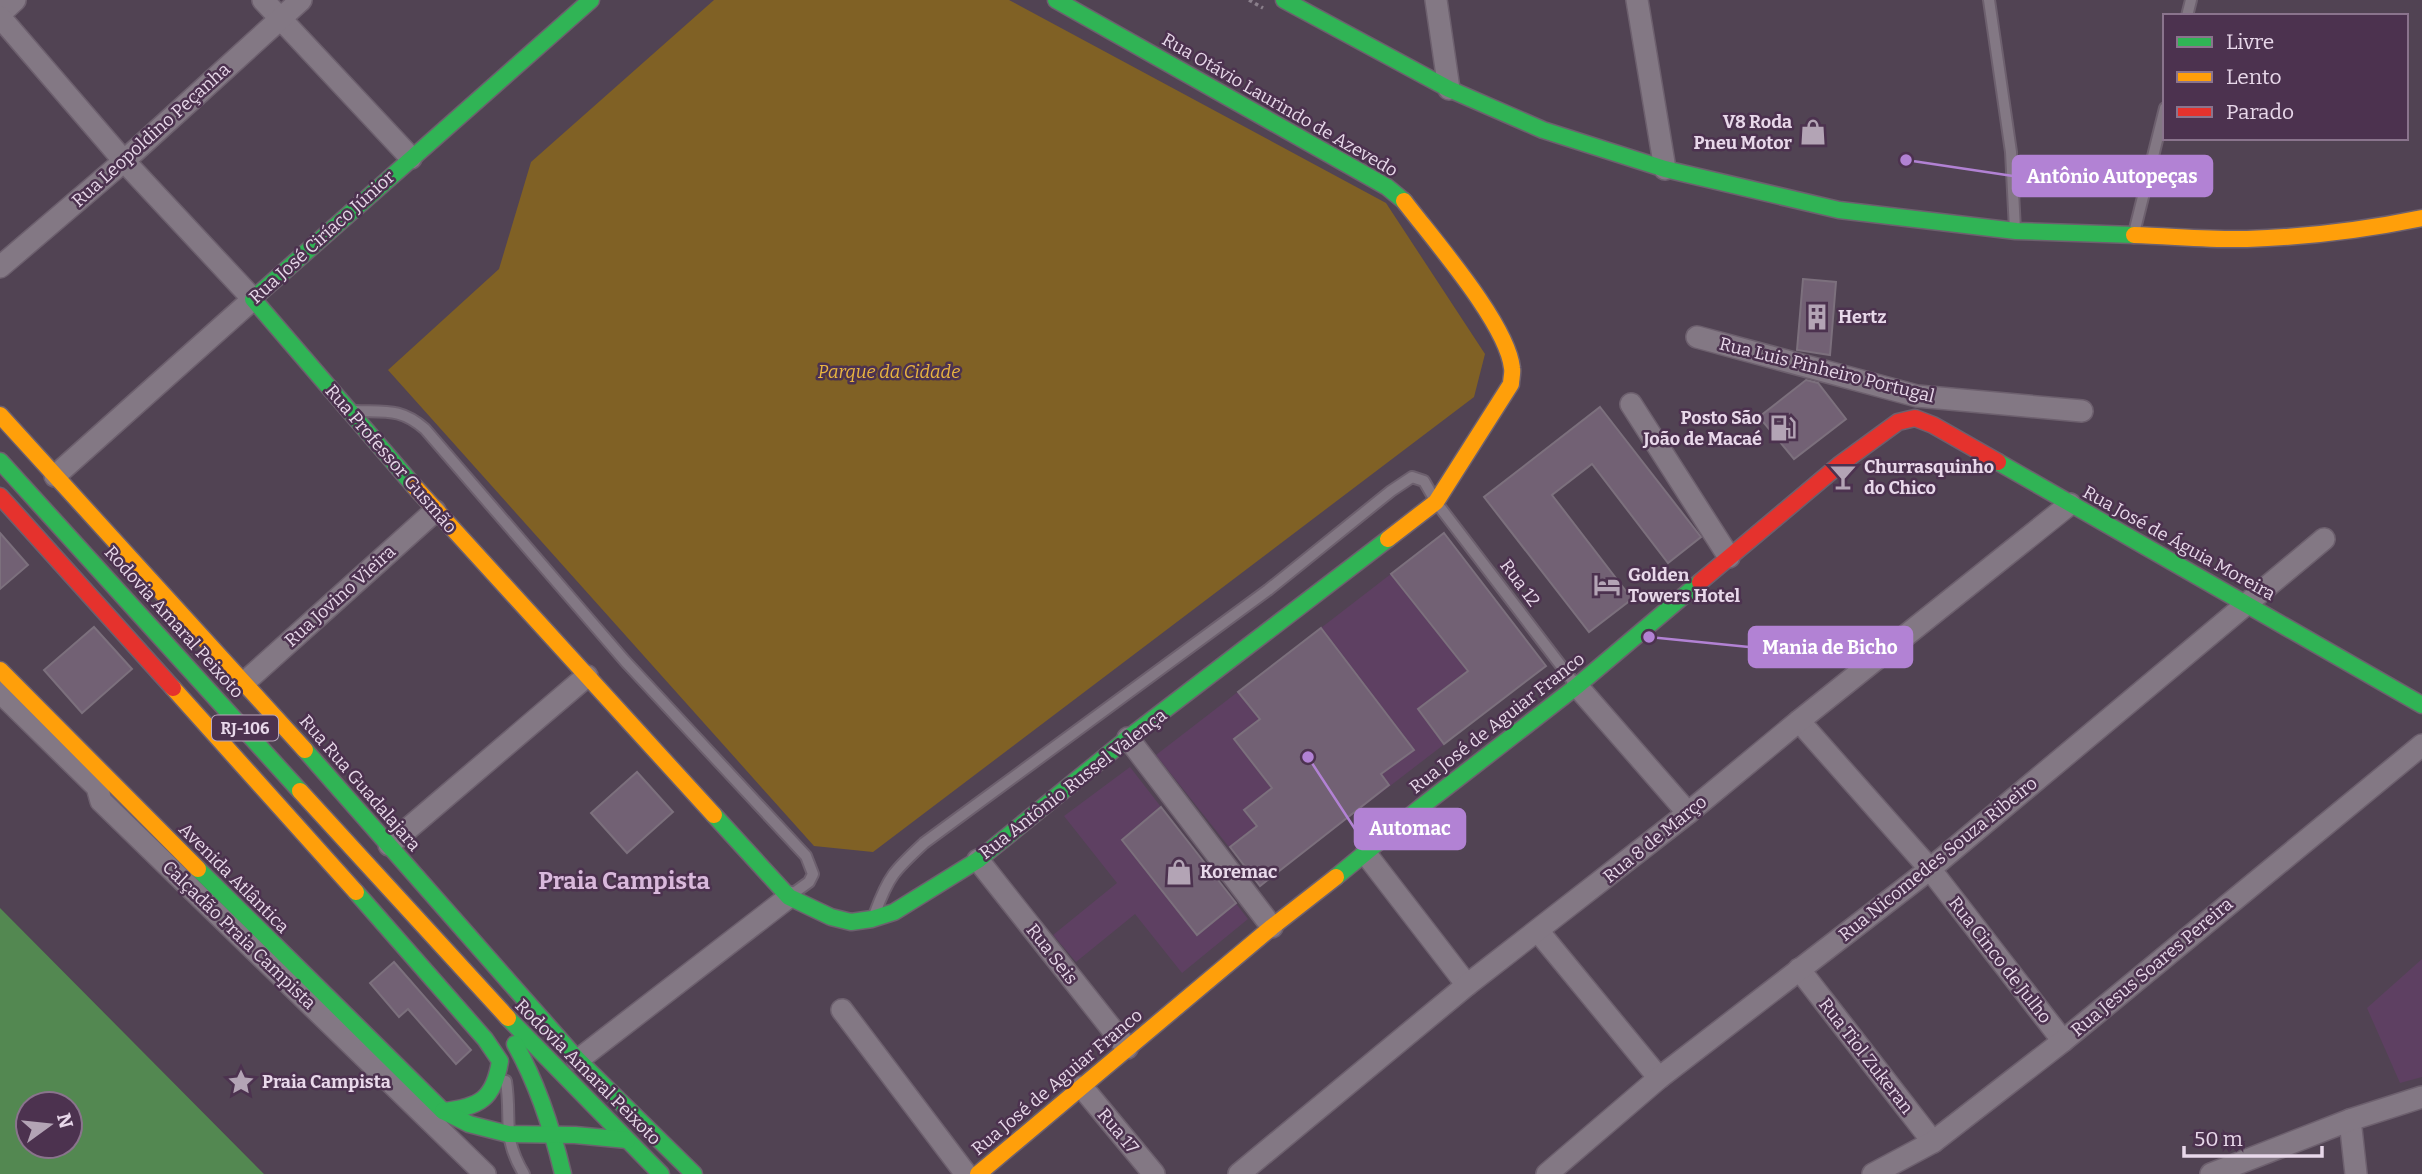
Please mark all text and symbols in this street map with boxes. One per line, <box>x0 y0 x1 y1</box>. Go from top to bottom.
legend <box>2163 14 2408 140</box>
street label: Rua Otávio Laurindo de Azevedo <box>1158 28 1402 182</box>
text: Livre <box>2226 29 2274 55</box>
street label: Rua Leopoldino Peçanha <box>67 58 235 212</box>
text: Lento <box>2226 64 2282 90</box>
text: Parado <box>2226 99 2294 125</box>
place label: V8 Roda Pneu Motor <box>1693 111 1793 154</box>
shop icon: V8 Roda Pneu Motor <box>1798 117 1828 147</box>
callout: Antônio Autopeças <box>2013 156 2212 196</box>
text: Antônio Autopeças <box>2026 165 2198 188</box>
street label: Rua José Ciríaco Júnior <box>245 166 399 308</box>
building icon: Hertz <box>1802 302 1832 332</box>
place label: Hertz <box>1838 306 1887 328</box>
street label: Rua Luis Pinheiro Portugal <box>1717 333 1937 407</box>
park label: Parque da Cidade <box>818 361 960 383</box>
street label: Rua Professor Gusmão <box>320 380 462 538</box>
place label: Posto São João de Macaé <box>1642 407 1762 450</box>
fuel station icon: Posto São João de Macaé <box>1768 413 1798 443</box>
place label: Churrasquinho do Chico <box>1864 456 1994 499</box>
bar icon: Churrasquinho do Chico <box>1828 462 1858 492</box>
street label: Rua José de Águia Moreira <box>2079 481 2279 605</box>
street label: Rua Jovino Vieira <box>280 540 400 651</box>
street label: Rodovia Amaral Peixoto <box>100 541 248 703</box>
street label: Rua 12 <box>1495 555 1545 611</box>
place label: Golden Towers Hotel <box>1628 564 1741 607</box>
hotel icon: Golden Towers Hotel <box>1592 570 1622 600</box>
callout: Mania de Bicho <box>1749 627 1912 667</box>
text: Mania de Bicho <box>1762 636 1898 659</box>
street label: Rua José de Aguiar Franco <box>1405 648 1589 798</box>
street label: Rua Antônio Russel Valença <box>975 704 1171 864</box>
street label: Rua Rua Guadalajara <box>295 710 425 856</box>
road number: RJ-106 <box>212 716 278 740</box>
street label: Rua Nicomedes Souza Ribeiro <box>1834 772 2042 946</box>
street label: Rua 8 de Março <box>1599 790 1711 888</box>
callout: Automac <box>1355 809 1465 849</box>
text: Automac <box>1369 817 1451 840</box>
street label: Avenida Atlântica <box>174 818 294 938</box>
street label: Calçadão Praia Campista <box>158 856 320 1014</box>
shop icon: Koremac <box>1164 857 1194 887</box>
place label: Koremac <box>1200 861 1277 883</box>
district label: Praia Campista <box>538 867 710 895</box>
street label: Rua Cinco de Julho <box>1944 892 2056 1028</box>
street label: Rua Jesus Soares Pereira <box>2067 893 2237 1041</box>
street label: Rua Seis <box>1022 919 1082 989</box>
street label: Rodovia Amaral Peixoto <box>510 994 666 1150</box>
street label: Rua Tiol Zukeran <box>1814 994 1918 1119</box>
street label: Rua José de Aguiar Franco <box>967 1004 1147 1160</box>
place icon: Praia Campista <box>226 1067 256 1097</box>
place label: Praia Campista <box>262 1071 391 1093</box>
north arrow <box>14 1090 84 1160</box>
street label: Rua 17 <box>1093 1104 1143 1158</box>
text: N <box>52 1111 78 1131</box>
scale bar <box>2184 1114 2322 1158</box>
text: 50 m <box>2194 1126 2243 1152</box>

